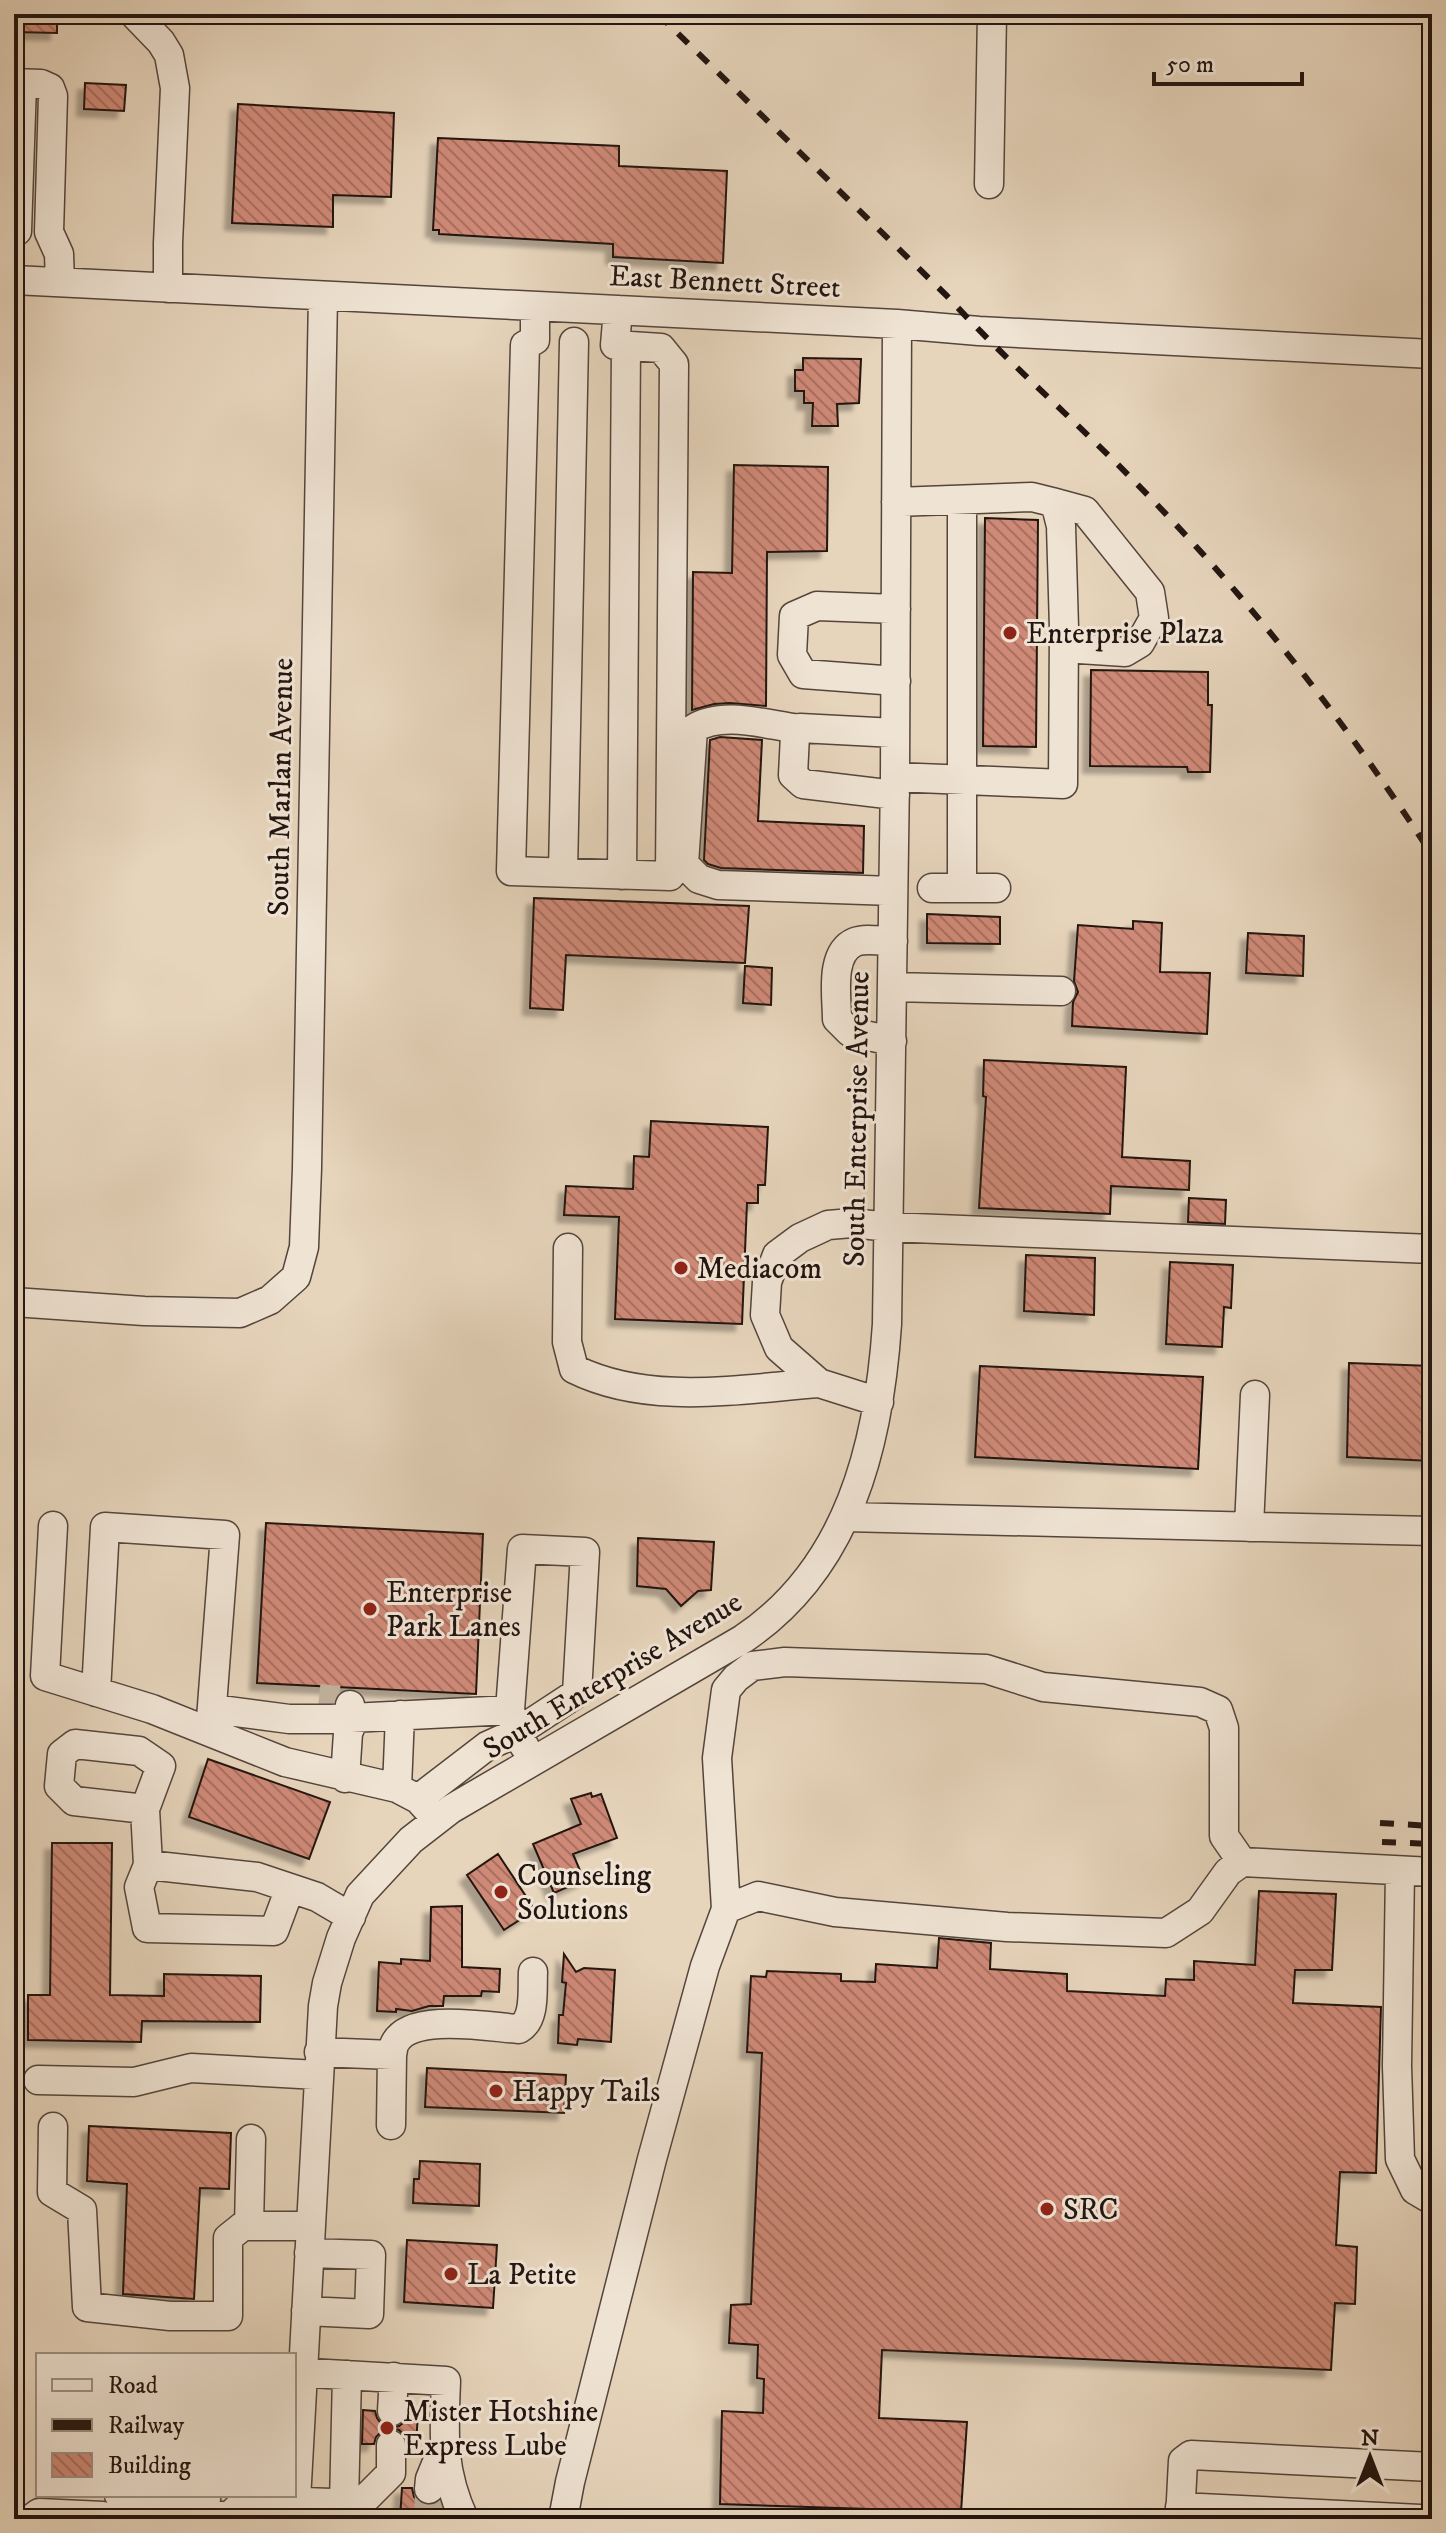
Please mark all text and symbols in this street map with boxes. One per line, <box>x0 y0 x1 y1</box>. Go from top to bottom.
scale bar <box>1154 36 1302 86</box>
text: 50 m <box>1166 50 1214 80</box>
street label: East Bennett Street <box>608 258 842 307</box>
place label: Enterprise Plaza <box>1026 616 1224 653</box>
marker: Enterprise Plaza <box>1001 624 1019 642</box>
street label: South Marlan Avenue <box>261 658 302 916</box>
street label: South Enterprise Avenue <box>836 971 879 1267</box>
place label: Mediacom <box>697 1251 822 1288</box>
marker: Mediacom <box>672 1259 690 1277</box>
place label: Enterprise Park Lanes <box>386 1575 521 1646</box>
street label: South Enterprise Avenue <box>476 1584 749 1768</box>
marker: Enterprise Park Lanes <box>361 1600 379 1618</box>
place label: Counseling Solutions <box>517 1858 652 1929</box>
marker: Counseling Solutions <box>492 1883 510 1901</box>
place label: Happy Tails <box>512 2074 660 2111</box>
marker: Happy Tails <box>487 2082 505 2100</box>
place label: SRC <box>1063 2192 1118 2229</box>
marker: SRC <box>1038 2200 1056 2218</box>
place label: La Petite <box>467 2257 576 2294</box>
marker: La Petite <box>442 2265 460 2283</box>
legend <box>36 2353 296 2497</box>
text: Road <box>108 2371 158 2401</box>
place label: Mister Hotshine Express Lube <box>403 2394 598 2465</box>
text: Railway <box>108 2411 185 2441</box>
north arrow <box>1330 2417 1410 2497</box>
marker: Mister Hotshine Express Lube <box>378 2419 396 2437</box>
text: N <box>1361 2425 1379 2452</box>
text: Building <box>108 2451 191 2481</box>

